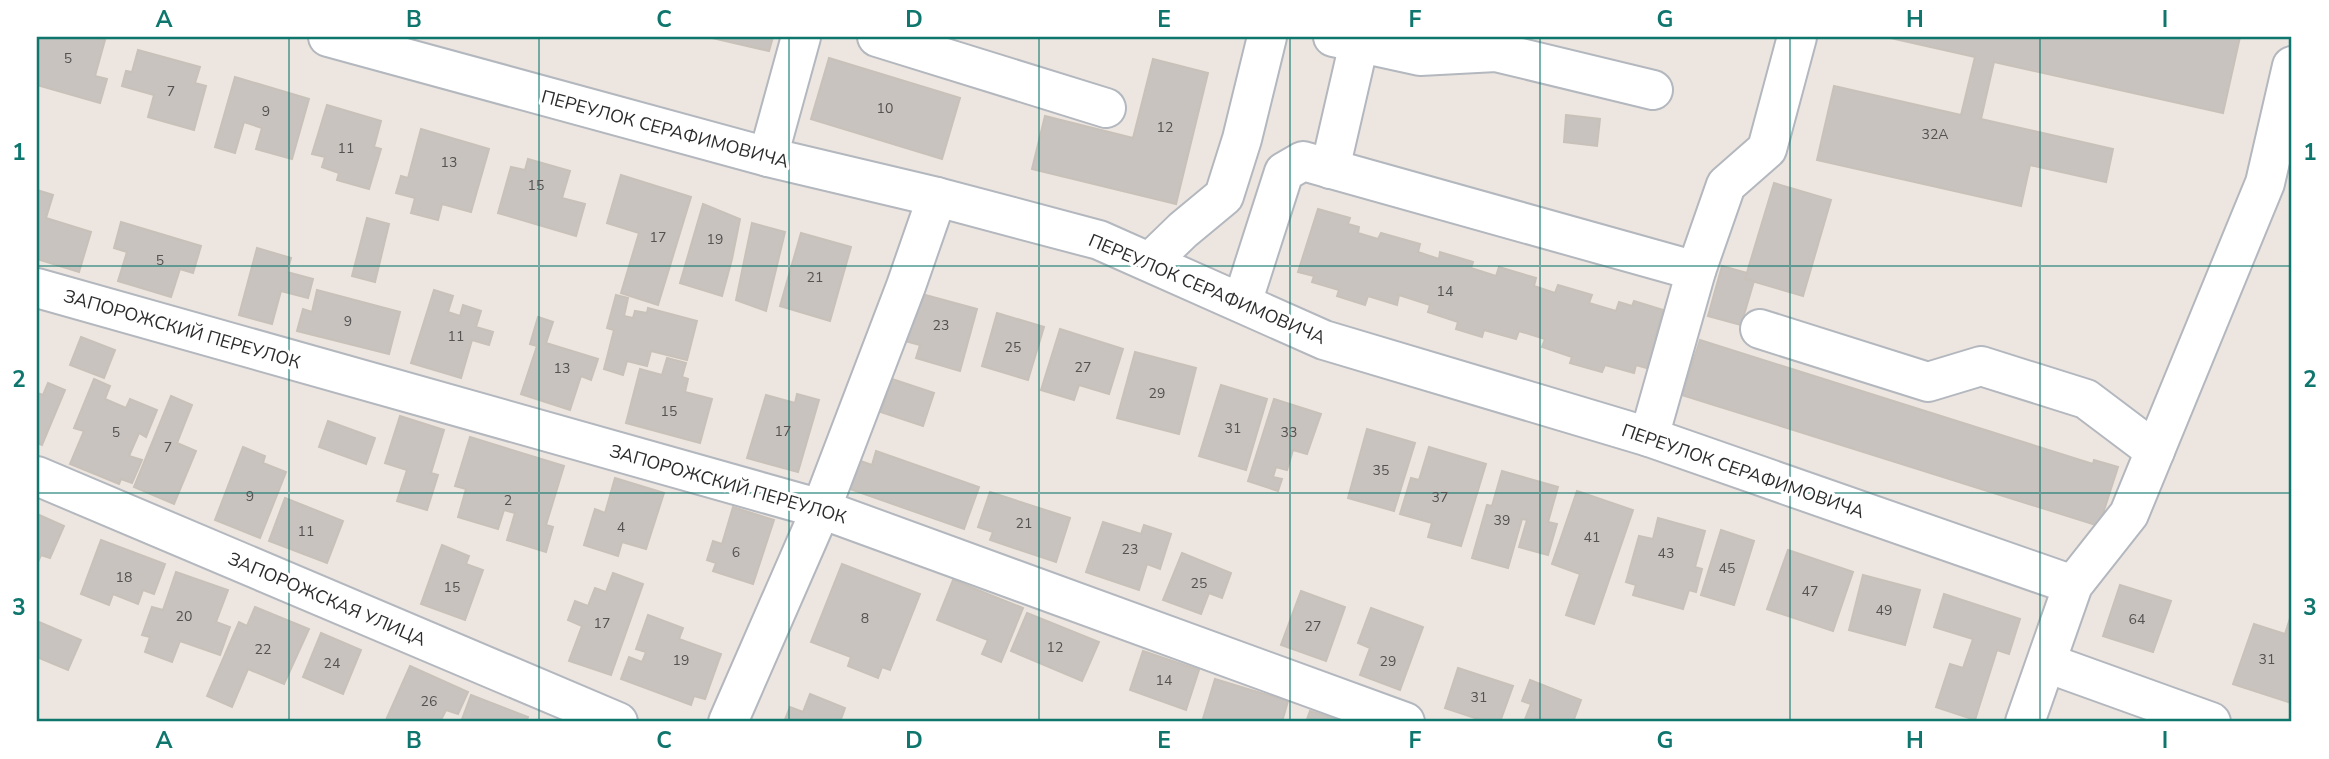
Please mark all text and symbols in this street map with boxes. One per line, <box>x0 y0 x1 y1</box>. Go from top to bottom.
text: A <box>155 4 173 35</box>
text: B <box>406 4 422 35</box>
text: C <box>656 4 672 35</box>
text: D <box>905 4 923 35</box>
text: E <box>1157 4 1171 35</box>
text: F <box>1409 4 1422 35</box>
text: G <box>1657 4 1673 35</box>
text: H <box>1906 4 1924 35</box>
text: I <box>2162 4 2168 35</box>
house number: 5 <box>64 49 72 68</box>
house number: 7 <box>167 82 175 101</box>
street label: ПЕРЕУЛОК СЕРАФИМОВИЧА <box>539 84 791 174</box>
house number: 10 <box>877 99 893 118</box>
house number: 9 <box>262 102 270 121</box>
house number: 12 <box>1157 118 1173 137</box>
house number: 32А <box>1921 125 1949 144</box>
text: 1 <box>12 137 26 168</box>
text: 1 <box>2303 137 2317 168</box>
house number: 11 <box>338 139 354 158</box>
house number: 13 <box>441 153 457 172</box>
house number: 15 <box>528 176 544 195</box>
house number: 17 <box>650 228 666 247</box>
street label: ПЕРЕУЛОК СЕРАФИМОВИЧА <box>1085 228 1329 350</box>
house number: 19 <box>707 230 723 249</box>
house number: 5 <box>156 251 164 270</box>
house number: 21 <box>807 268 823 287</box>
house number: 14 <box>1437 282 1453 301</box>
street label: ЗАПОРОЖСКИЙ ПЕРЕУЛОК <box>61 284 304 374</box>
house number: 9 <box>344 312 352 331</box>
house number: 23 <box>933 316 949 335</box>
house number: 11 <box>448 327 464 346</box>
house number: 25 <box>1005 338 1021 357</box>
house number: 27 <box>1075 358 1091 377</box>
house number: 13 <box>554 359 570 378</box>
text: 2 <box>12 364 26 395</box>
text: 2 <box>2303 364 2317 395</box>
house number: 29 <box>1149 384 1165 403</box>
house number: 15 <box>661 402 677 421</box>
street label: ПЕРЕУЛОК СЕРАФИМОВИЧА <box>1618 418 1868 524</box>
house number: 31 <box>1225 419 1241 438</box>
house number: 17 <box>775 422 791 441</box>
house number: 5 <box>112 423 120 442</box>
house number: 33 <box>1281 423 1297 442</box>
house number: 7 <box>164 438 172 457</box>
street label: ЗАПОРОЖСКИЙ ПЕРЕУЛОК <box>607 439 850 529</box>
house number: 35 <box>1373 461 1389 480</box>
house number: 9 <box>246 487 254 506</box>
house number: 37 <box>1432 488 1448 507</box>
house number: 2 <box>504 491 512 510</box>
house number: 39 <box>1494 511 1510 530</box>
house number: 21 <box>1016 514 1032 533</box>
house number: 4 <box>617 518 625 537</box>
house number: 11 <box>298 522 314 541</box>
house number: 41 <box>1584 528 1600 547</box>
house number: 23 <box>1122 540 1138 559</box>
house number: 6 <box>732 543 740 562</box>
house number: 43 <box>1658 544 1674 563</box>
street label: ЗАПОРОЖСКАЯ УЛИЦА <box>224 546 430 652</box>
house number: 45 <box>1719 559 1735 578</box>
house number: 18 <box>116 568 132 587</box>
house number: 25 <box>1191 574 1207 593</box>
house number: 15 <box>444 578 460 597</box>
house number: 47 <box>1802 582 1818 601</box>
text: 3 <box>12 592 26 623</box>
text: 3 <box>2303 592 2317 623</box>
house number: 49 <box>1876 601 1892 620</box>
house number: 20 <box>176 607 192 626</box>
house number: 8 <box>861 609 869 628</box>
house number: 64 <box>2129 610 2145 629</box>
house number: 17 <box>594 614 610 633</box>
house number: 27 <box>1305 617 1321 636</box>
house number: 12 <box>1047 638 1063 657</box>
house number: 22 <box>255 640 271 659</box>
house number: 31 <box>2259 650 2275 669</box>
house number: 19 <box>673 651 689 670</box>
house number: 29 <box>1380 652 1396 671</box>
house number: 24 <box>324 654 340 673</box>
house number: 14 <box>1156 671 1172 690</box>
house number: 31 <box>1471 688 1487 707</box>
house number: 26 <box>421 692 437 711</box>
text: A <box>155 725 173 756</box>
text: B <box>406 725 422 756</box>
text: C <box>656 725 672 756</box>
text: D <box>905 725 923 756</box>
text: E <box>1157 725 1171 756</box>
text: F <box>1409 725 1422 756</box>
text: G <box>1657 725 1673 756</box>
text: H <box>1906 725 1924 756</box>
text: I <box>2162 725 2168 756</box>

